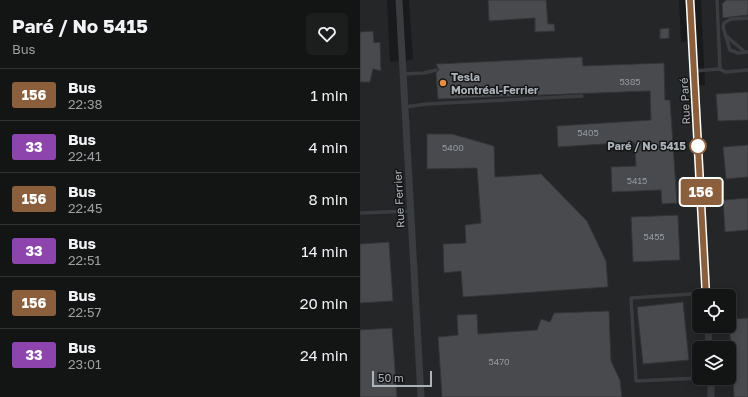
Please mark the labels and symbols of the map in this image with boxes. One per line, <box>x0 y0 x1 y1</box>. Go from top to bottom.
place label: Tesla Montréal-Ferrier <box>451 70 539 96</box>
house number: 5385 <box>619 76 641 87</box>
street label: Rue Paré <box>677 77 692 125</box>
marker: Tesla Montréal-Ferrier <box>438 78 448 88</box>
house number: 5405 <box>577 127 599 138</box>
marker: Paré / No 5415 <box>689 137 707 155</box>
place label: Paré / No 5415 <box>607 139 686 152</box>
house number: 5400 <box>442 142 464 153</box>
street label: Rue Ferrier <box>390 169 407 228</box>
house number: 5415 <box>627 175 647 186</box>
line badge: 156 <box>678 179 724 205</box>
house number: 5455 <box>643 231 665 242</box>
house number: 5470 <box>488 356 510 367</box>
scale bar <box>372 369 432 388</box>

